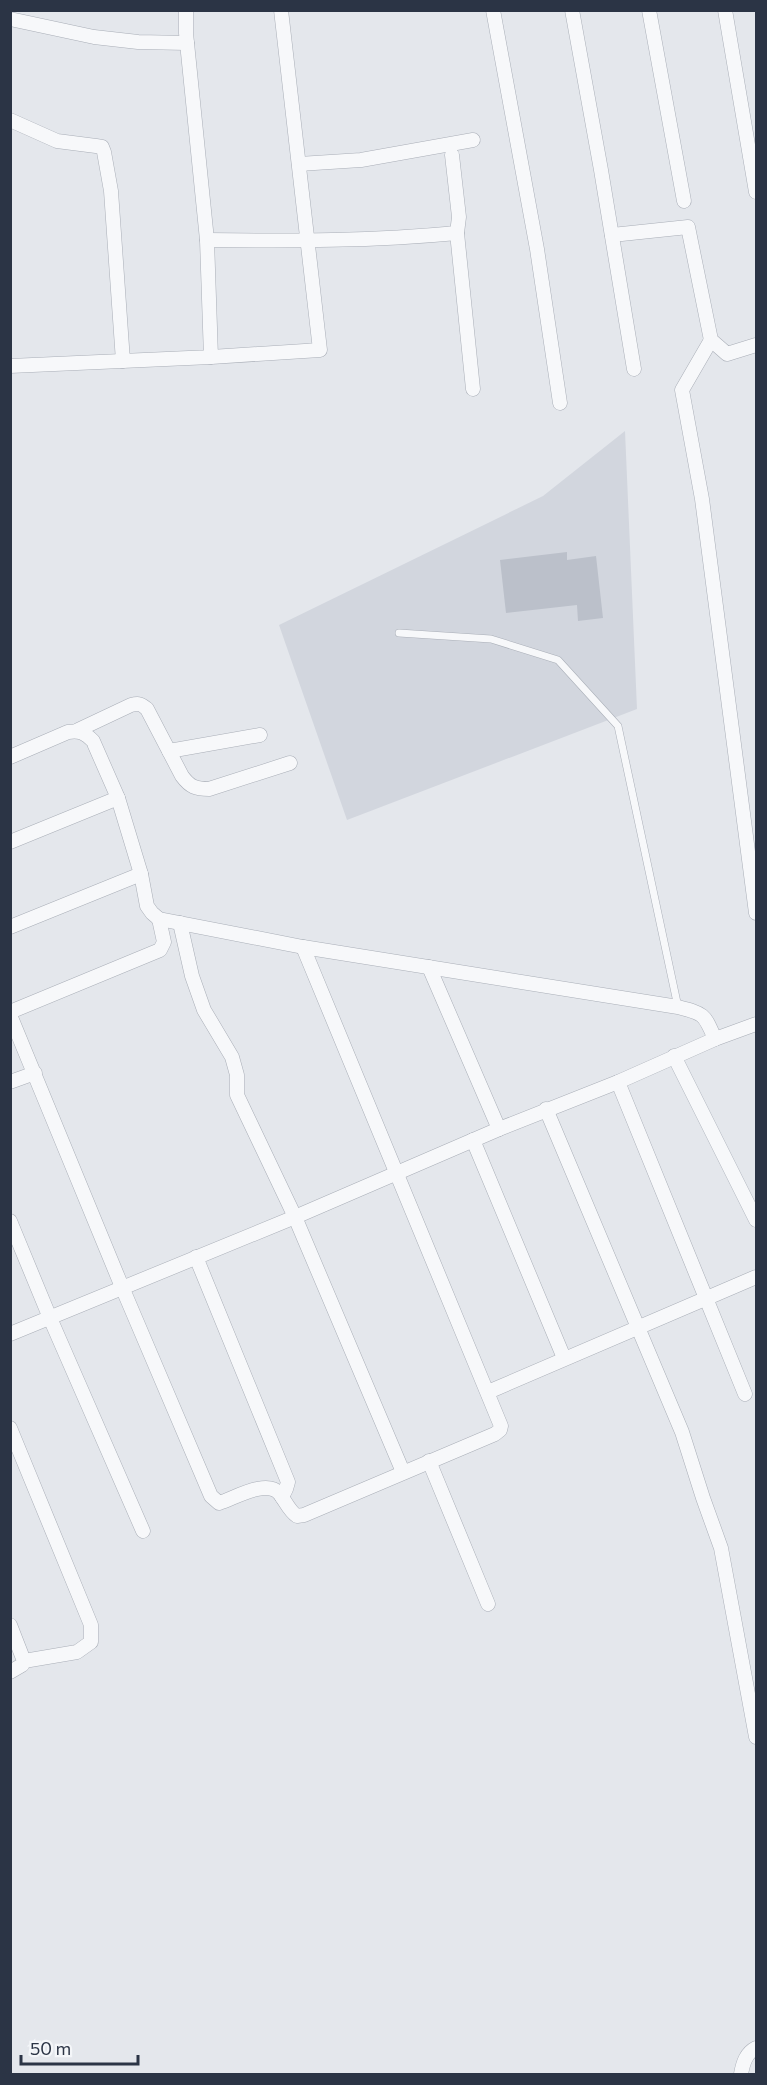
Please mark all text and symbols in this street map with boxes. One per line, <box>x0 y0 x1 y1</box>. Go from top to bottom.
scale bar <box>21 2028 138 2066</box>
text: 50 m <box>30 2037 71 2059</box>

